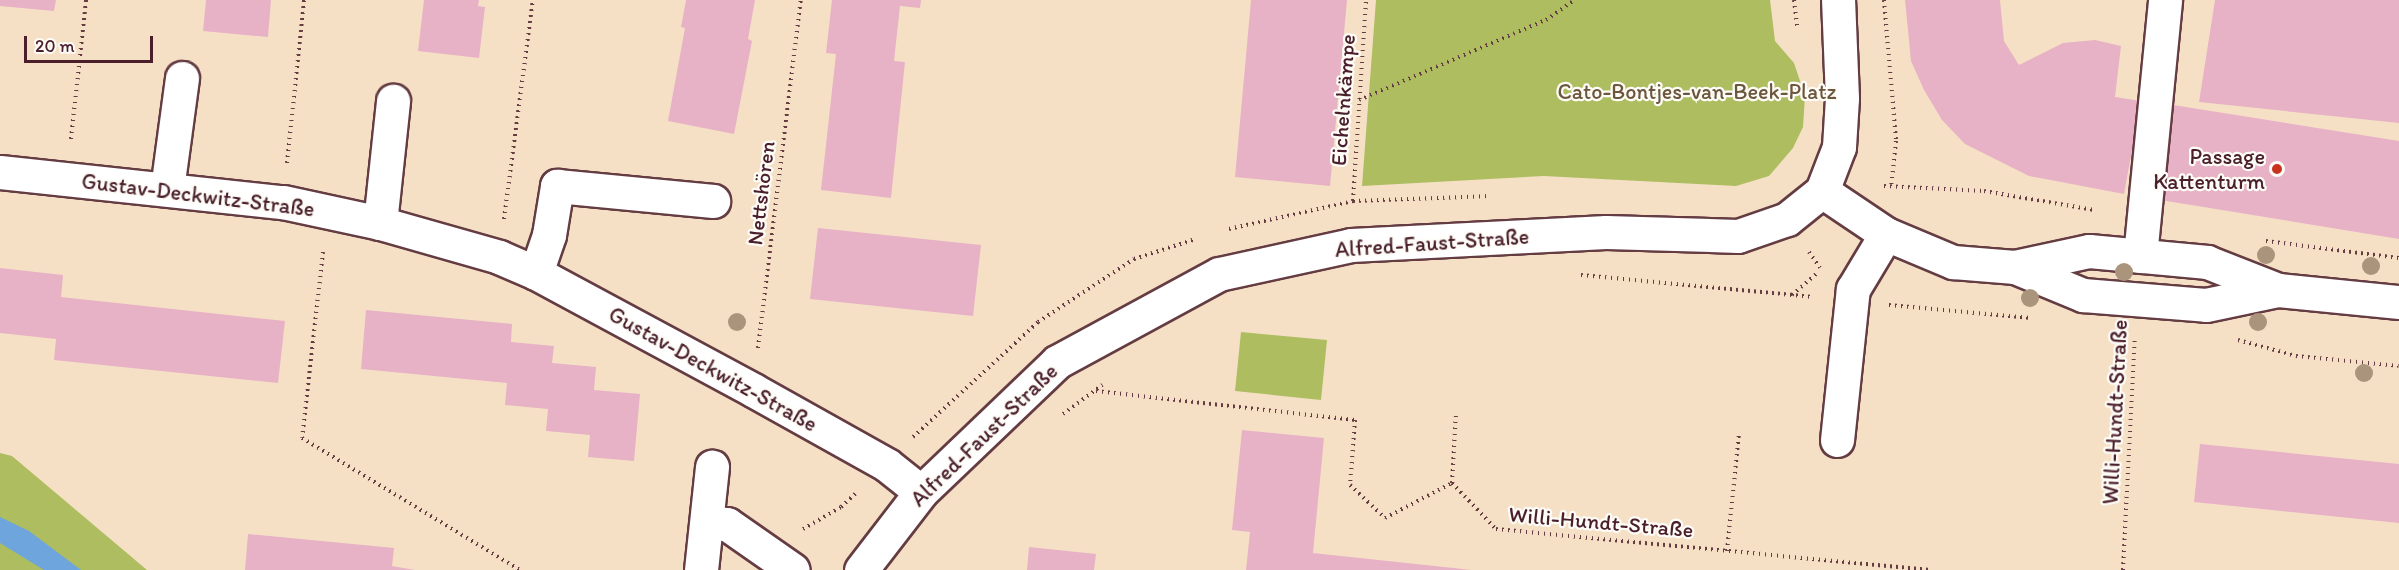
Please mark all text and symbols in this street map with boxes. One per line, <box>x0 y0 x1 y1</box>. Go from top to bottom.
scale bar <box>27 24 156 62</box>
street label: Eichelnkämpe <box>1325 33 1361 167</box>
text: 20 m <box>35 35 75 57</box>
park label: Cato-Bontjes-van-Beek-Platz <box>1558 79 1836 105</box>
street label: Nettshören <box>742 139 780 247</box>
place label: Passage Kattenturm <box>2153 143 2265 194</box>
marker: Passage Kattenturm <box>2270 162 2284 176</box>
street label: Gustav-Deckwitz-Straße <box>80 168 316 222</box>
street label: Alfred-Faust-Straße <box>1334 223 1530 263</box>
street label: Gustav-Deckwitz-Straße <box>604 301 822 437</box>
street label: Willi-Hundt-Straße <box>2097 319 2133 505</box>
street label: Alfred-Faust-Straße <box>905 358 1063 512</box>
street label: Willi-Hundt-Straße <box>1508 501 1694 543</box>

